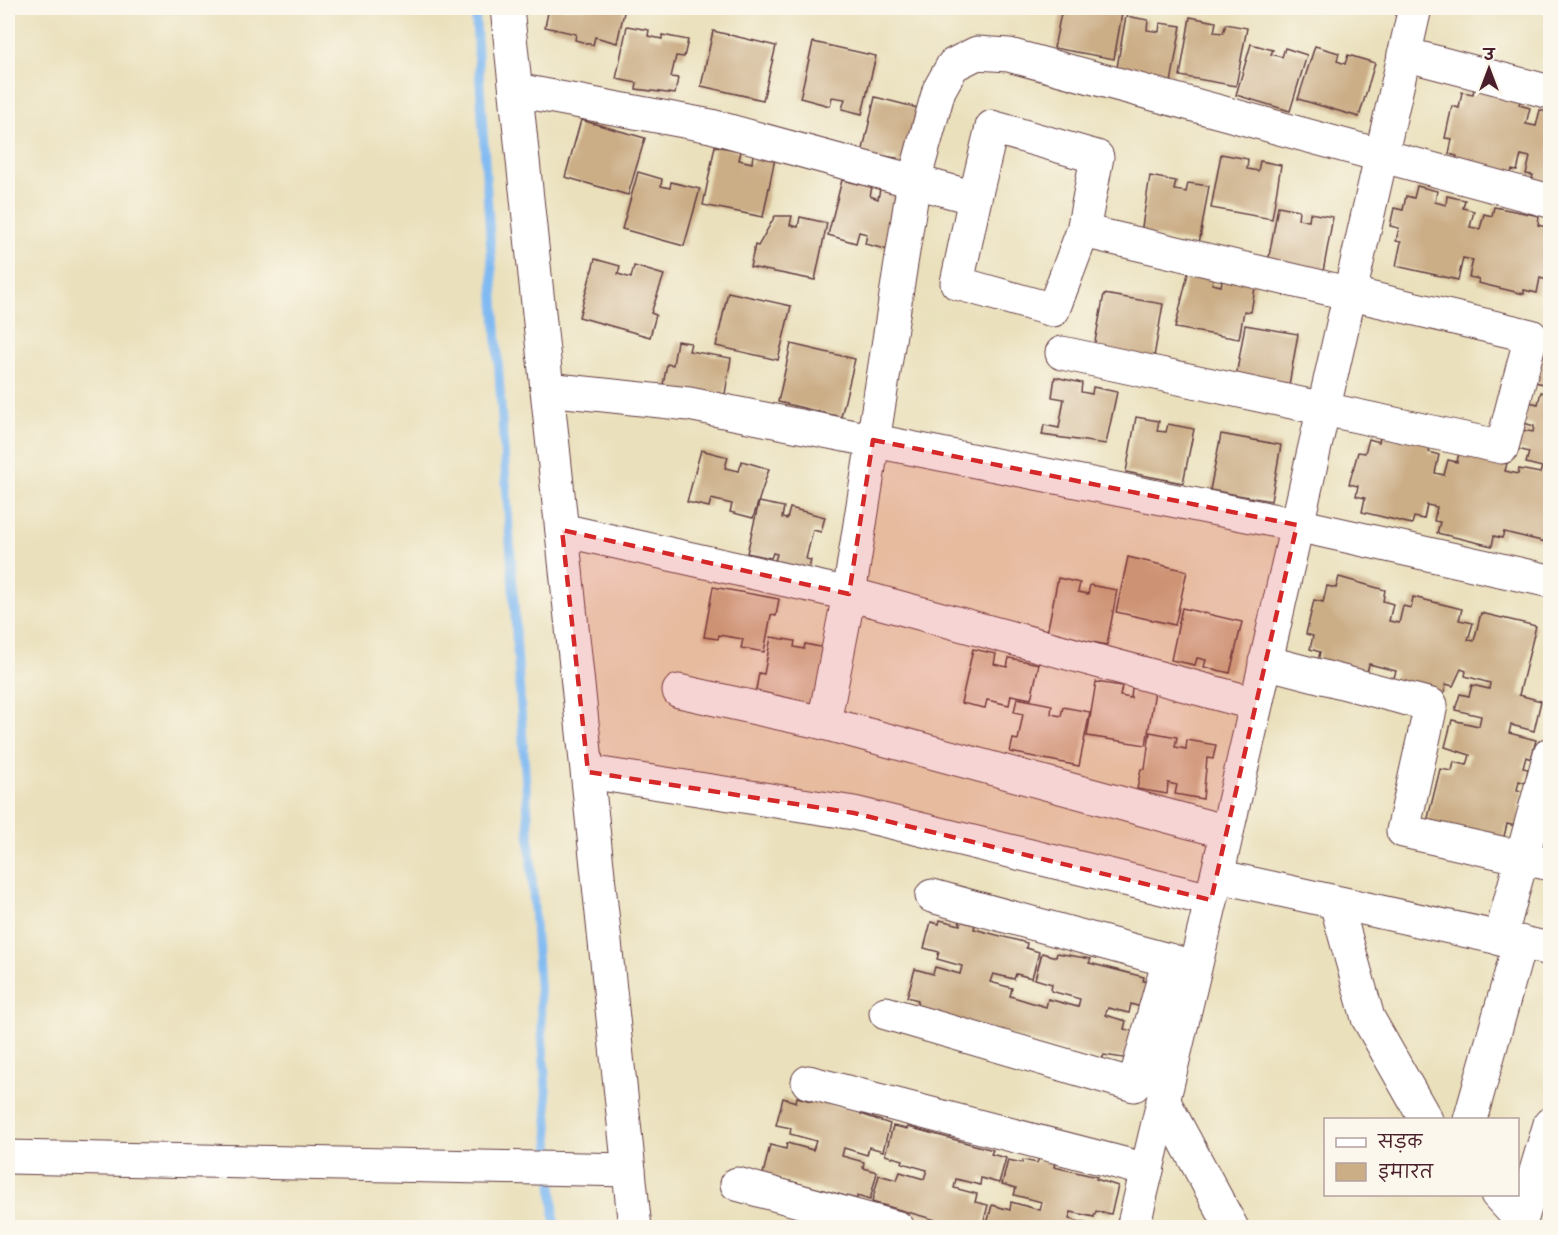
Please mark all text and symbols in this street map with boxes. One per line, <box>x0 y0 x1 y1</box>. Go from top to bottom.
north arrow <box>1459 39 1519 99</box>
text: उ <box>1482 45 1496 64</box>
legend <box>1324 1118 1519 1196</box>
text: सड़क <box>1377 1131 1423 1153</box>
text: इमारत <box>1378 1161 1434 1183</box>

